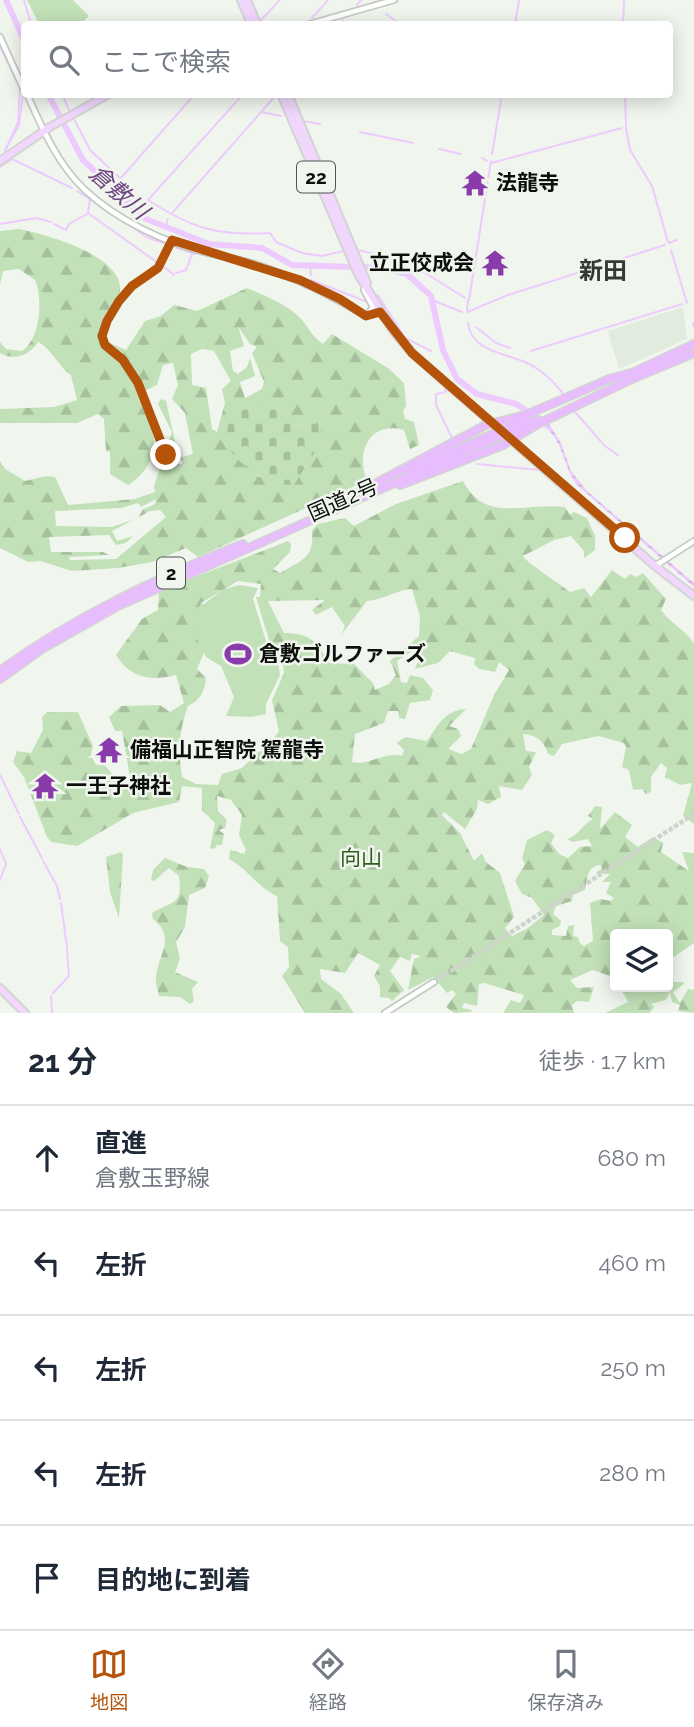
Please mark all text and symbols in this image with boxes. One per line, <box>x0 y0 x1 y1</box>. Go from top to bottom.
search box <box>21 21 673 98</box>
icon: search <box>45 41 83 79</box>
text: ここで検索 <box>101 47 231 77</box>
water label: 倉敷川 <box>84 159 156 226</box>
road number: 22 <box>297 162 335 192</box>
temple icon: 法龍寺 <box>460 168 490 198</box>
place label: 法龍寺 <box>496 170 559 195</box>
temple icon: 立正佼成会 <box>480 248 510 278</box>
place label: 立正佼成会 <box>369 250 474 275</box>
district label: 新田 <box>579 256 627 285</box>
route end <box>150 439 181 470</box>
street label: 国道2号 <box>304 473 382 526</box>
route start <box>609 522 640 553</box>
road number: 2 <box>157 558 185 588</box>
sports icon: 倉敷ゴルファーズ <box>223 639 253 669</box>
place label: 倉敷ゴルファーズ <box>259 641 426 666</box>
temple icon: 備福山正智院 駕龍寺 <box>94 735 124 765</box>
place label: 備福山正智院 駕龍寺 <box>130 737 324 762</box>
temple icon: 一王子神社 <box>30 771 60 801</box>
place label: 一王子神社 <box>66 773 171 798</box>
park label: 向山 <box>340 845 382 870</box>
map controls <box>610 929 673 992</box>
button: layers <box>610 929 673 992</box>
text: 21 分 <box>28 1044 97 1079</box>
text: 徒歩 · 1.7 km <box>539 1047 666 1074</box>
text: 直進 <box>95 1128 147 1158</box>
icon: ahead <box>28 1139 66 1177</box>
text: 680 m <box>597 1144 666 1171</box>
text: 倉敷玉野線 <box>95 1164 210 1191</box>
icon: left <box>28 1244 66 1282</box>
text: 460 m <box>598 1249 666 1276</box>
text: 左折 <box>95 1250 147 1280</box>
icon: left <box>28 1349 66 1387</box>
text: 250 m <box>600 1354 666 1381</box>
text: 左折 <box>95 1355 147 1385</box>
icon: left <box>28 1454 66 1492</box>
text: 280 m <box>599 1459 666 1486</box>
text: 左折 <box>95 1460 147 1490</box>
icon: arrive <box>28 1559 66 1597</box>
text: 目的地に到着 <box>95 1565 251 1595</box>
tab: 地図 <box>90 1645 128 1714</box>
tab: 経路 <box>309 1645 347 1714</box>
tab: 保存済み <box>528 1645 604 1714</box>

